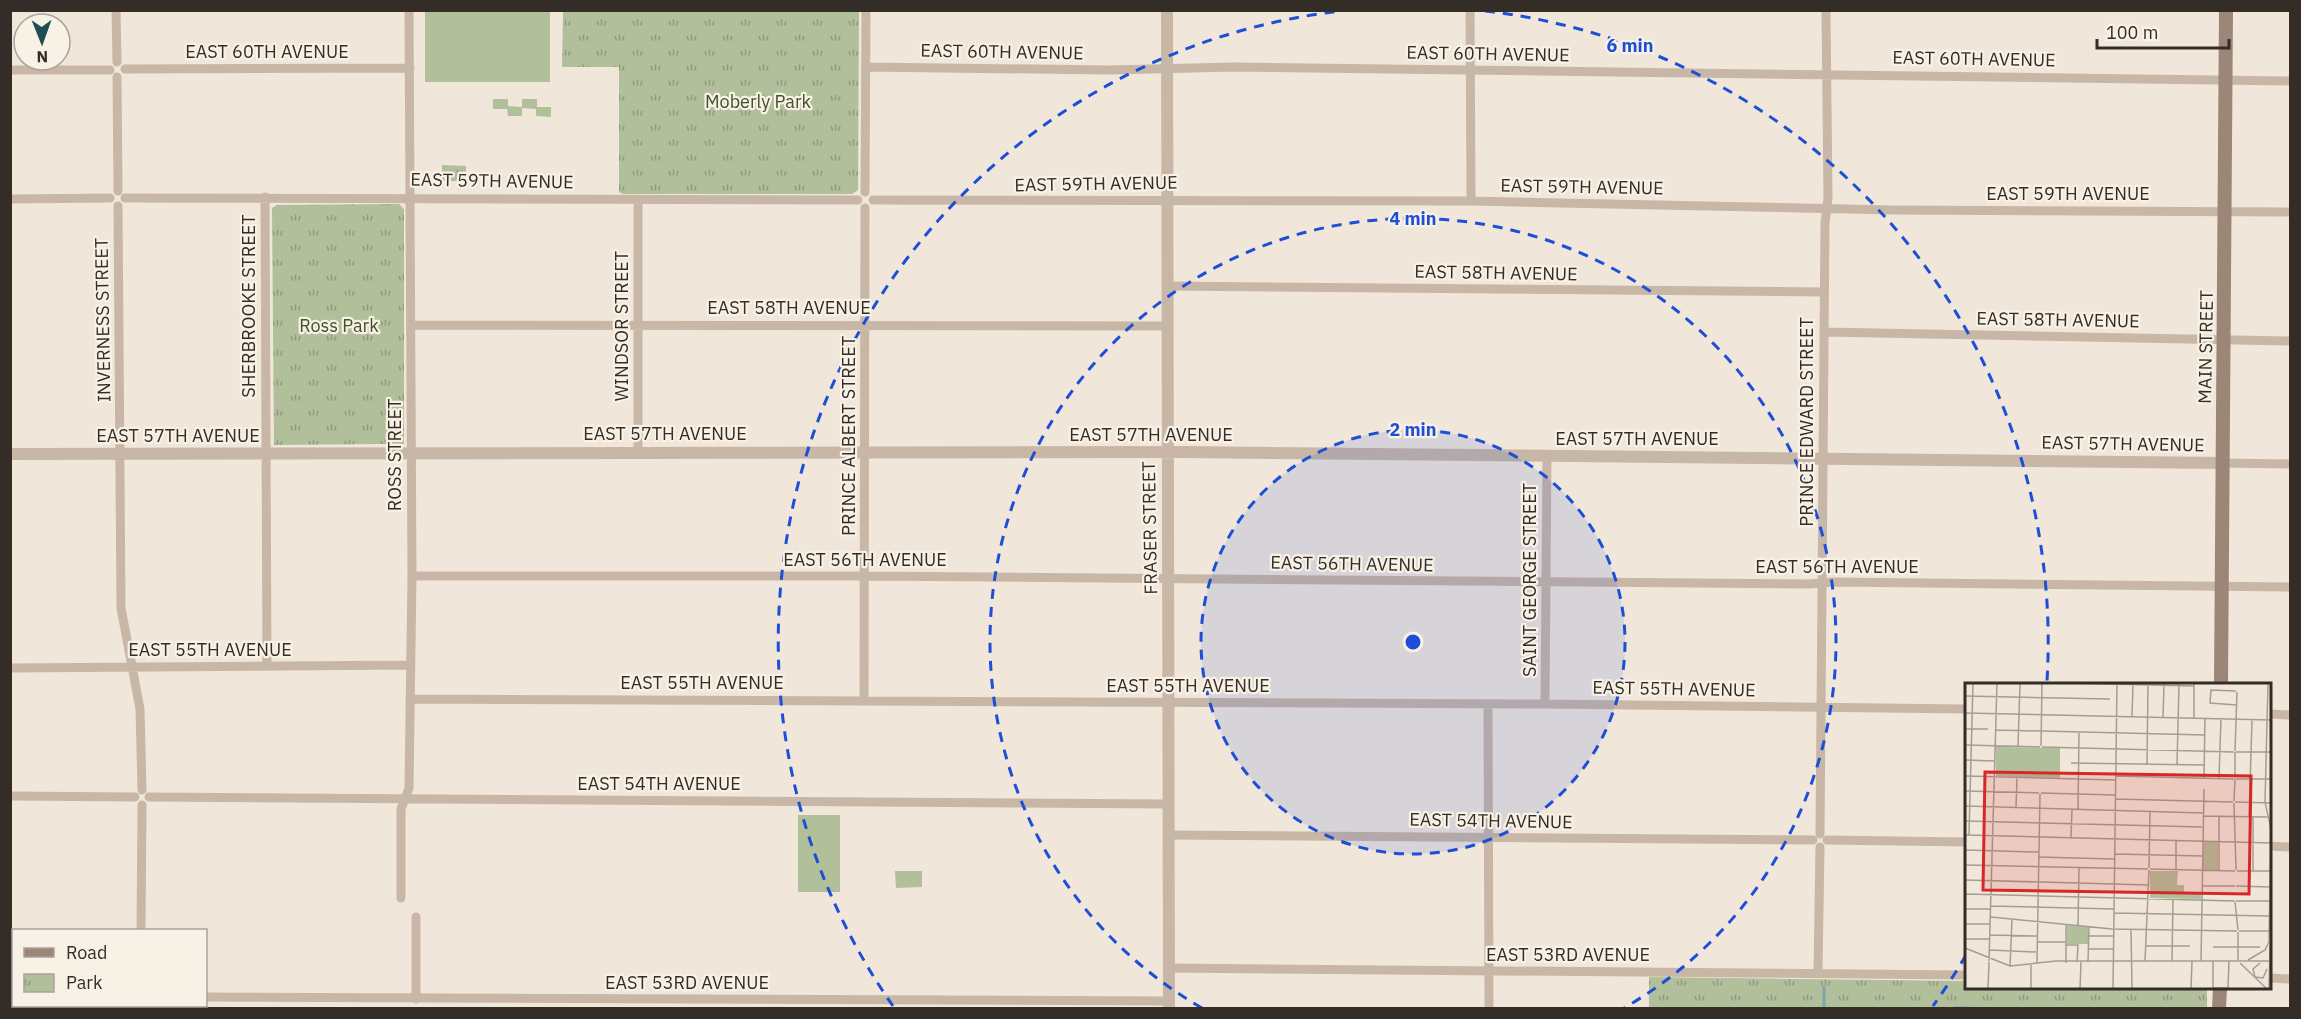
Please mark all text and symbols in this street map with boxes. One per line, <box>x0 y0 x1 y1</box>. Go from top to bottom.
north arrow <box>12 12 72 72</box>
scale bar <box>2097 12 2229 50</box>
text: 100 m <box>2106 21 2158 44</box>
text: 6 min <box>1606 34 1654 57</box>
street label: EAST 60TH AVENUE <box>920 39 1084 64</box>
street label: EAST 60TH AVENUE <box>185 40 349 63</box>
street label: EAST 60TH AVENUE <box>1406 41 1570 66</box>
street label: EAST 60TH AVENUE <box>1892 46 2056 71</box>
text: N <box>36 47 48 67</box>
park label: Moberly Park <box>705 90 812 113</box>
street label: EAST 59TH AVENUE <box>410 168 574 193</box>
street label: EAST 59TH AVENUE <box>1014 171 1178 196</box>
street label: EAST 59TH AVENUE <box>1500 174 1664 199</box>
street label: EAST 59TH AVENUE <box>1986 182 2150 205</box>
text: 4 min <box>1389 207 1437 230</box>
street label: SHERBROOKE STREET <box>237 214 260 398</box>
street label: INVERNESS STREET <box>90 238 115 402</box>
street label: WINDSOR STREET <box>610 251 633 401</box>
street label: EAST 58TH AVENUE <box>1414 260 1578 285</box>
street label: MAIN STREET <box>2193 290 2218 404</box>
street label: EAST 58TH AVENUE <box>707 296 871 319</box>
street label: EAST 58TH AVENUE <box>1976 307 2140 332</box>
park label: Ross Park <box>299 314 379 337</box>
street label: PRINCE EDWARD STREET <box>1795 317 1818 527</box>
street label: PRINCE ALBERT STREET <box>837 336 860 536</box>
street label: ROSS STREET <box>383 399 406 511</box>
text: 2 min <box>1389 418 1437 441</box>
street label: EAST 57TH AVENUE <box>583 422 747 445</box>
street label: EAST 57TH AVENUE <box>1069 423 1233 446</box>
street label: EAST 57TH AVENUE <box>96 424 260 447</box>
street label: EAST 57TH AVENUE <box>1555 427 1719 450</box>
street label: EAST 57TH AVENUE <box>2041 431 2205 456</box>
street label: FRASER STREET <box>1137 461 1162 595</box>
street label: SAINT GEORGE STREET <box>1518 483 1541 677</box>
street label: EAST 56TH AVENUE <box>783 548 947 571</box>
street label: EAST 56TH AVENUE <box>1270 551 1434 576</box>
street label: EAST 56TH AVENUE <box>1755 555 1919 578</box>
centre of rings <box>1403 632 1423 652</box>
street label: EAST 55TH AVENUE <box>128 638 292 661</box>
street label: EAST 55TH AVENUE <box>620 671 784 694</box>
street label: EAST 55TH AVENUE <box>1106 674 1270 697</box>
street label: EAST 55TH AVENUE <box>1592 676 1756 701</box>
inset map <box>1965 683 2271 989</box>
street label: EAST 54TH AVENUE <box>577 772 741 795</box>
street label: EAST 54TH AVENUE <box>1409 808 1573 833</box>
legend <box>12 929 207 1007</box>
text: Road <box>66 941 107 964</box>
street label: EAST 53RD AVENUE <box>1486 943 1650 966</box>
text: Park <box>66 971 103 994</box>
street label: EAST 53RD AVENUE <box>605 971 769 994</box>

